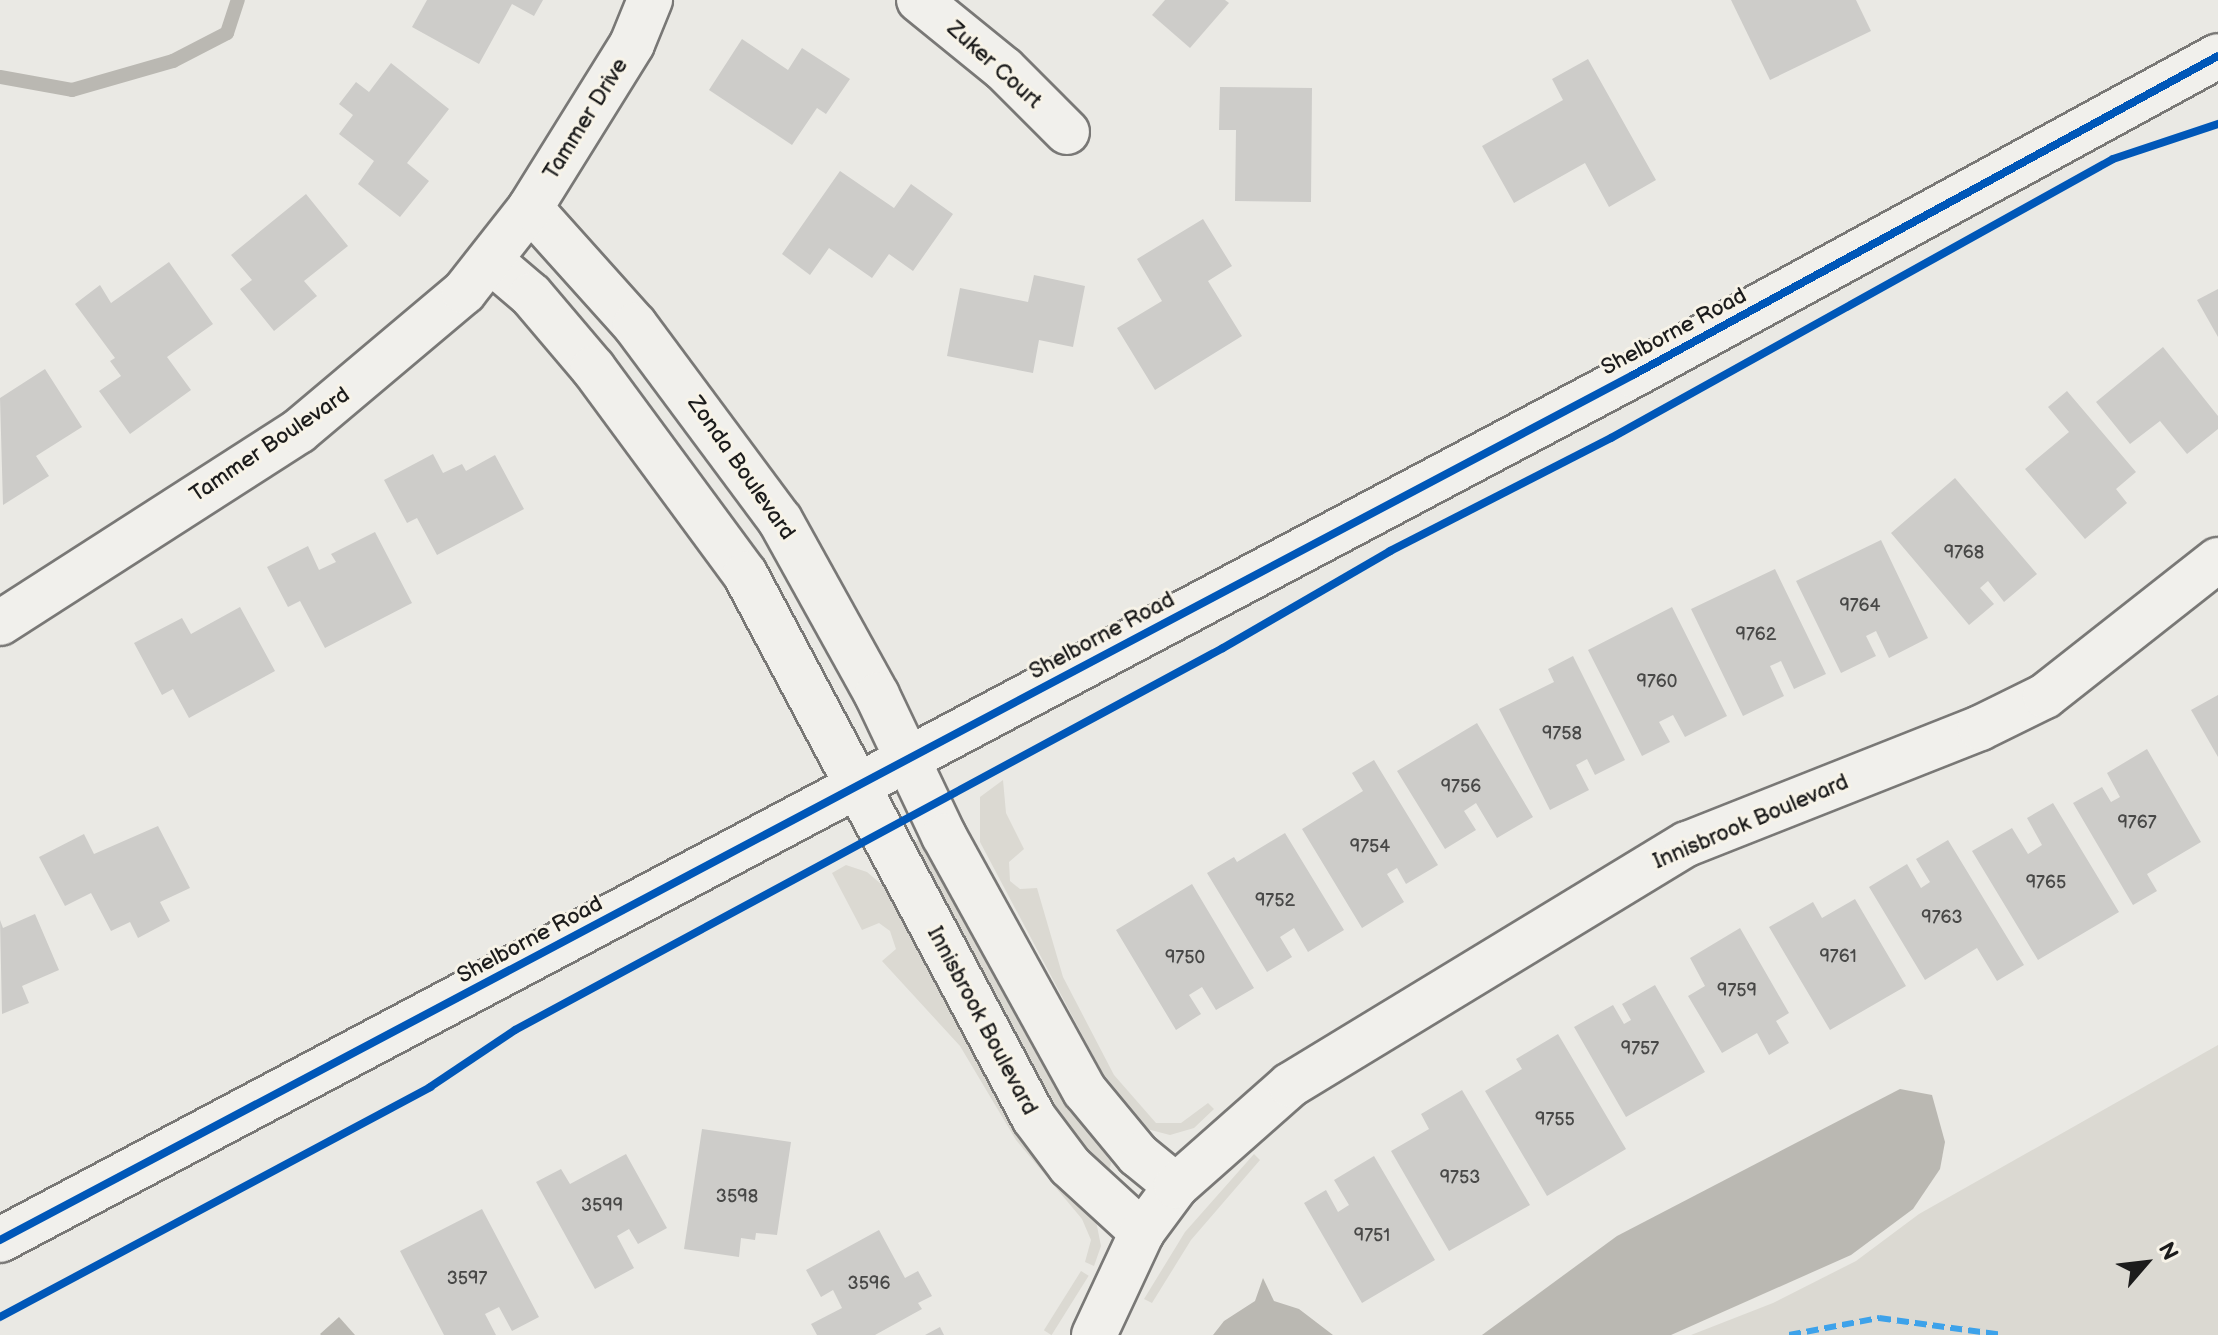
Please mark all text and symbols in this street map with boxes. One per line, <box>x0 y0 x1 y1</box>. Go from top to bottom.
street label: Zuker Court <box>941 16 1047 114</box>
street label: Tammer Drive <box>538 53 634 185</box>
street label: Shelborne Road <box>1597 283 1751 381</box>
street label: Tammer Boulevard <box>185 382 355 508</box>
street label: Zonda Boulevard <box>682 391 800 545</box>
house number: 9768 <box>1944 542 1984 564</box>
street label: Shelborne Road <box>1025 587 1179 685</box>
house number: 9764 <box>1839 595 1881 617</box>
house number: 9762 <box>1736 624 1776 646</box>
house number: 9760 <box>1637 671 1677 693</box>
house number: 9758 <box>1542 723 1582 745</box>
street label: Innisbrook Boulevard <box>1649 769 1853 875</box>
house number: 9756 <box>1441 776 1481 798</box>
house number: 9767 <box>2117 812 2157 834</box>
house number: 9754 <box>1350 836 1390 858</box>
house number: 9765 <box>2026 872 2066 894</box>
house number: 9752 <box>1255 890 1295 912</box>
street label: Shelborne Road <box>453 891 607 989</box>
house number: 9763 <box>1921 907 1963 929</box>
street label: Innisbrook Boulevard <box>921 922 1043 1120</box>
house number: 9761 <box>1819 946 1857 968</box>
house number: 9750 <box>1165 947 1205 969</box>
house number: 9759 <box>1717 980 1757 1002</box>
house number: 9757 <box>1621 1038 1659 1060</box>
house number: 9755 <box>1535 1109 1575 1131</box>
house number: 9753 <box>1440 1167 1480 1189</box>
house number: 3598 <box>716 1186 758 1208</box>
house number: 3599 <box>581 1195 623 1217</box>
north arrow <box>2106 1223 2186 1303</box>
house number: 9751 <box>1354 1225 1390 1247</box>
text: N <box>2152 1238 2183 1265</box>
house number: 3597 <box>447 1268 487 1290</box>
house number: 3596 <box>848 1273 890 1295</box>

